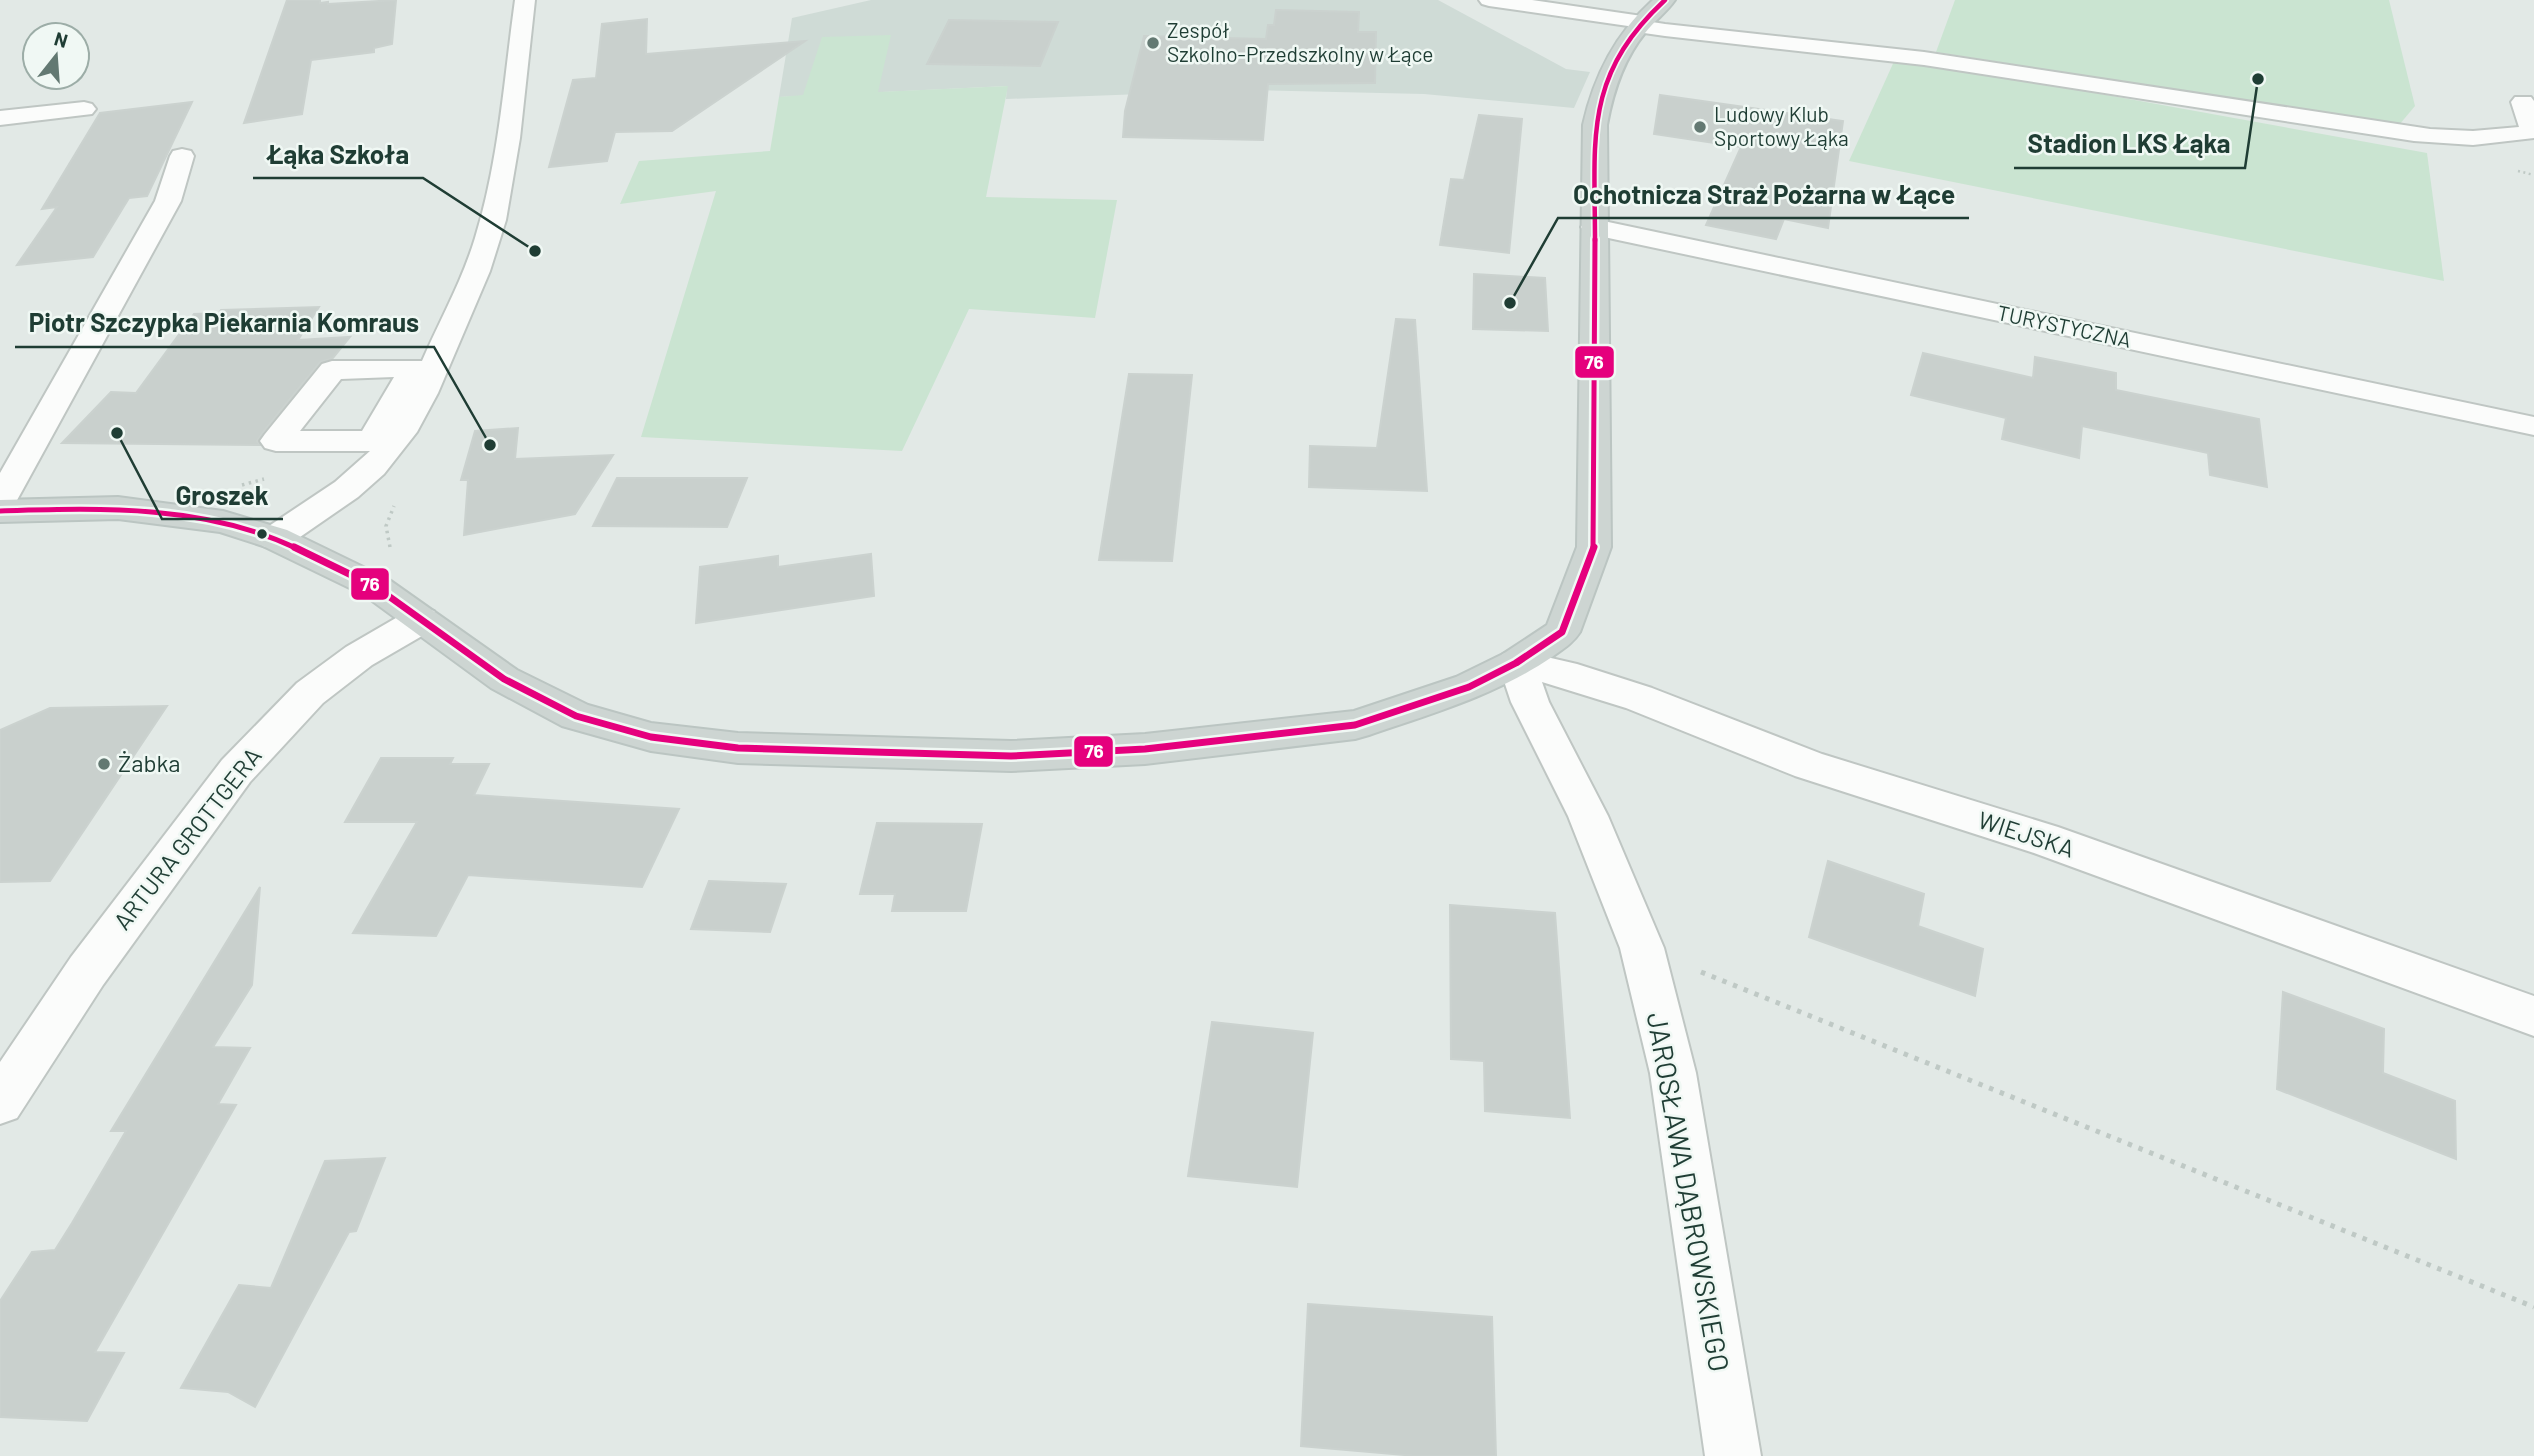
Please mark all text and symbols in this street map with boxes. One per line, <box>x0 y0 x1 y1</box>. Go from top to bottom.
place label: Zespół Szkolno-Przedszkolny w Łące <box>1167 17 1433 66</box>
north arrow <box>21 21 91 91</box>
text: N <box>52 26 71 52</box>
marker: Zespół Szkolno-Przedszkolny w Łące <box>1145 35 1161 51</box>
place label: Ludowy Klub Sportowy Łąka <box>1714 101 1849 150</box>
marker: Ludowy Klub Sportowy Łąka <box>1692 119 1708 135</box>
callout: Stadion LKS Łąka <box>2014 121 2245 168</box>
text: Stadion LKS Łąka <box>2027 127 2231 158</box>
callout: Łąka Szkoła <box>253 131 423 178</box>
text: Łąka Szkoła <box>266 138 409 169</box>
callout: Ochotnicza Straż Pożarna w Łące <box>1558 171 1969 218</box>
text: Ochotnicza Straż Pożarna w Łące <box>1573 178 1955 209</box>
street label: TURYSTYCZNA <box>1995 299 2134 352</box>
callout: Piotr Szczypka Piekarnia Komraus <box>15 300 434 347</box>
text: Piotr Szczypka Piekarnia Komraus <box>29 306 419 337</box>
line badge: 76 <box>1574 345 1615 379</box>
text: 76 <box>1584 350 1604 373</box>
callout: Groszek <box>162 472 283 519</box>
text: Groszek <box>175 479 269 510</box>
unlabelled marker <box>255 527 269 541</box>
line badge: 76 <box>350 567 390 601</box>
text: 76 <box>360 572 380 595</box>
line badge: 76 <box>1073 735 1114 768</box>
text: 76 <box>1084 739 1104 762</box>
street label: ARTURA GROTTGERA <box>107 741 267 935</box>
place label: Żabka <box>118 748 181 777</box>
marker: Żabka <box>96 756 112 772</box>
street label: WIEJSKA <box>1975 804 2078 863</box>
street label: JAROSŁAWA DĄBROWSKIEGO <box>1641 1010 1737 1374</box>

